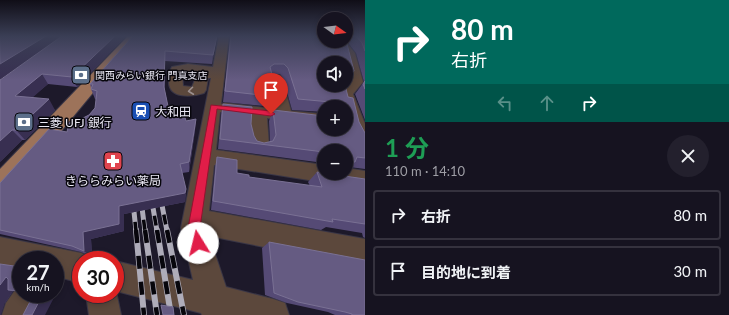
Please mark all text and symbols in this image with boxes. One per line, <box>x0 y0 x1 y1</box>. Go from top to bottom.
north arrow <box>317 12 353 48</box>
map controls <box>317 12 353 180</box>
text: 80 m <box>451 12 514 46</box>
icon: right <box>385 16 437 68</box>
text: 右折 <box>451 49 487 71</box>
button: sound <box>317 56 353 92</box>
bank icon: 関西みらい銀行 門真支店 <box>70 64 92 86</box>
place label: 関西みらい銀行 門真支店 <box>95 69 208 81</box>
pin <box>254 73 288 114</box>
icon: arrive <box>260 79 282 101</box>
one-way arrow <box>188 86 194 95</box>
icon: left <box>494 92 516 114</box>
icon: ahead <box>536 92 558 114</box>
icon: right <box>578 92 600 114</box>
station icon: 大和田 <box>130 100 152 122</box>
button: + <box>317 100 353 136</box>
place label: 大和田 <box>155 104 191 119</box>
bank icon: 三菱 UFJ 銀行 <box>13 111 35 133</box>
place label: 三菱 UFJ 銀行 <box>38 115 112 130</box>
text: 1 分 <box>385 133 429 162</box>
button: close <box>667 135 709 177</box>
button: − <box>317 144 353 180</box>
pharmacy icon: きららみらい薬局 <box>102 150 124 172</box>
text: 110 m · 14:10 <box>385 163 465 179</box>
place label: きららみらい薬局 <box>65 173 161 188</box>
icon: right <box>387 204 409 226</box>
text: 80 m <box>673 206 707 224</box>
text: 右折 <box>421 207 451 225</box>
position arrow <box>177 222 219 264</box>
speed limit sign: 30 <box>72 251 124 303</box>
text: 27 <box>26 260 50 284</box>
icon: arrive <box>387 260 409 282</box>
text: 30 m <box>673 262 707 280</box>
text: 目的地に到着 <box>421 263 511 281</box>
text: km/h <box>26 281 50 293</box>

